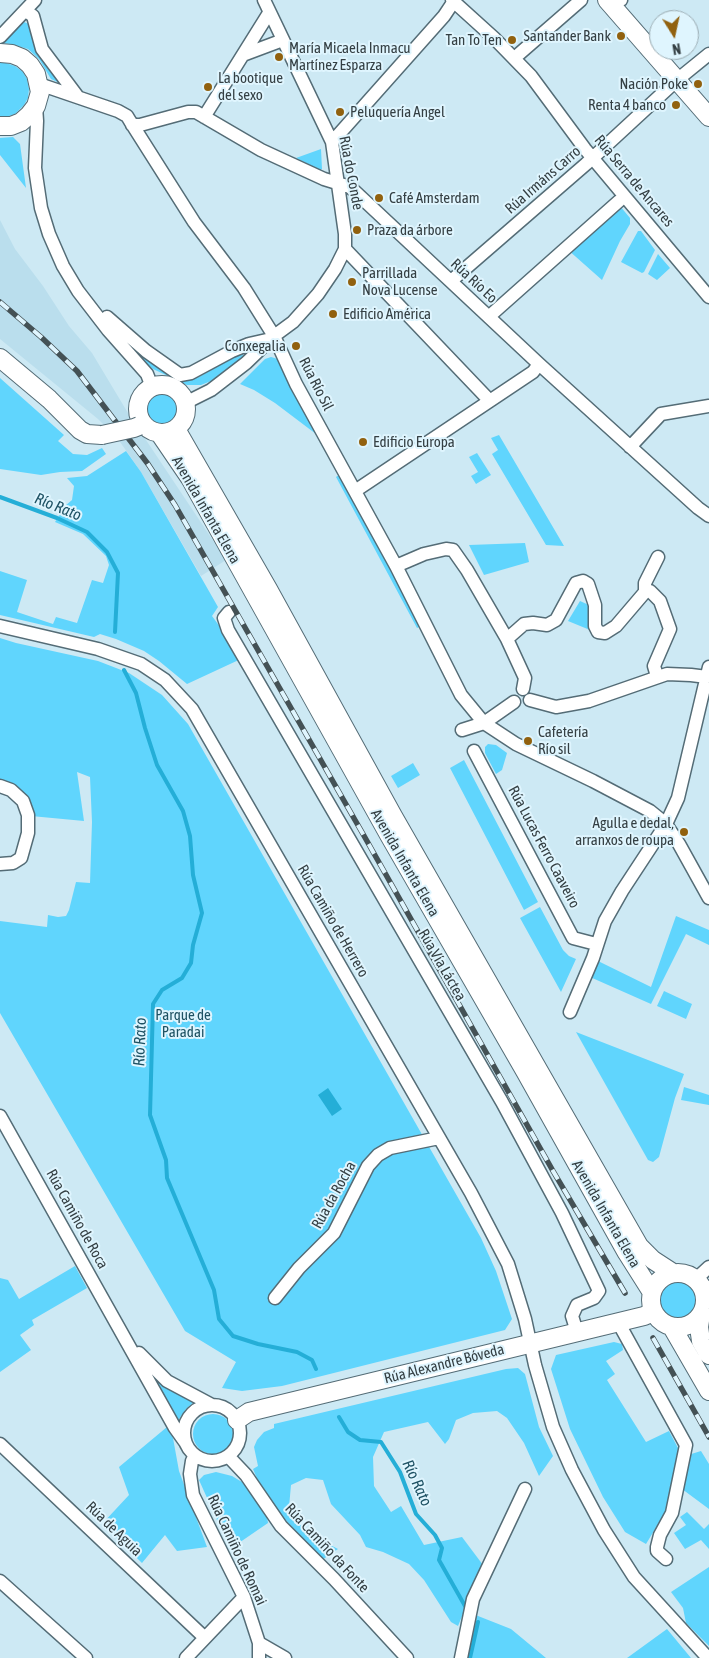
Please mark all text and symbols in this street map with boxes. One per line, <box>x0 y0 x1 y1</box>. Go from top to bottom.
north arrow <box>649 10 699 60</box>
place label: Santander Bank <box>524 27 611 45</box>
marker: Santander Bank <box>615 30 627 42</box>
place label: Tan To Ten <box>446 31 502 49</box>
marker: Tan To Ten <box>506 34 518 46</box>
place label: María Micaela Inmacu Martínez Esparza <box>289 39 410 74</box>
text: N <box>671 40 682 57</box>
marker: María Micaela Inmacu Martínez Esparza <box>273 51 285 63</box>
place label: La bootique del sexo <box>218 69 283 104</box>
place label: Nación Poke <box>619 75 688 93</box>
marker: Nación Poke <box>692 78 704 90</box>
marker: La bootique del sexo <box>202 81 214 93</box>
place label: Renta 4 banco <box>588 96 666 114</box>
marker: Renta 4 banco <box>670 99 682 111</box>
place label: Peluquería Angel <box>350 103 445 121</box>
marker: Peluquería Angel <box>334 106 346 118</box>
street label: Rúa Serra de Ancares <box>590 132 678 230</box>
street label: Rúa do Conde <box>335 134 367 212</box>
street label: Rúa Irmáns Carro <box>502 142 584 218</box>
place label: Café Amsterdam <box>389 189 479 207</box>
marker: Café Amsterdam <box>373 192 385 204</box>
place label: Praza da árbore <box>367 221 453 239</box>
marker: Praza da árbore <box>351 224 363 236</box>
street label: Rúa Río Eo <box>447 255 501 307</box>
place label: Parrillada Nova Lucense <box>362 264 438 299</box>
marker: Parrillada Nova Lucense <box>346 276 358 288</box>
place label: Edificio América <box>343 305 431 323</box>
marker: Edificio América <box>327 308 339 320</box>
place label: Conxegalia <box>225 337 286 355</box>
marker: Conxegalia <box>290 340 302 352</box>
street label: Rúa Río Sil <box>295 354 337 414</box>
place label: Edificio Europa <box>373 433 455 451</box>
marker: Edificio Europa <box>357 436 369 448</box>
street label: Avenida Infanta Elena <box>168 453 244 567</box>
water label: Río Rato <box>32 489 84 525</box>
place label: Cafetería Río sil <box>538 723 589 758</box>
marker: Cafetería Río sil <box>522 735 534 747</box>
street label: Rúa Lucas Ferro Caaveiro <box>504 783 584 911</box>
street label: Avenida Infanta Elena <box>367 806 443 920</box>
place label: Agulla e dedal, arranxos de roupa <box>575 814 674 849</box>
marker: Agulla e dedal, arranxos de roupa <box>678 826 690 838</box>
street label: Rúa Camiño de Herrero <box>294 862 372 980</box>
street label: Rúa Vía Láctea <box>414 926 470 1004</box>
park label: Parque de Paradai <box>155 1006 211 1041</box>
water label: Río Rato <box>130 1017 150 1067</box>
street label: Avenida Infanta Elena <box>568 1157 644 1271</box>
street label: Rúa da Rocha <box>308 1158 360 1232</box>
street label: Rúa Camiño de Roca <box>42 1166 112 1272</box>
street label: Rúa Alexandre Bóveda <box>382 1340 506 1388</box>
water label: Río Rato <box>398 1457 436 1509</box>
street label: Rúa Camiño de Romai <box>204 1492 270 1608</box>
street label: Rúa de Aguia <box>82 1498 146 1560</box>
street label: Rúa Camiño da Fonte <box>281 1500 373 1596</box>

